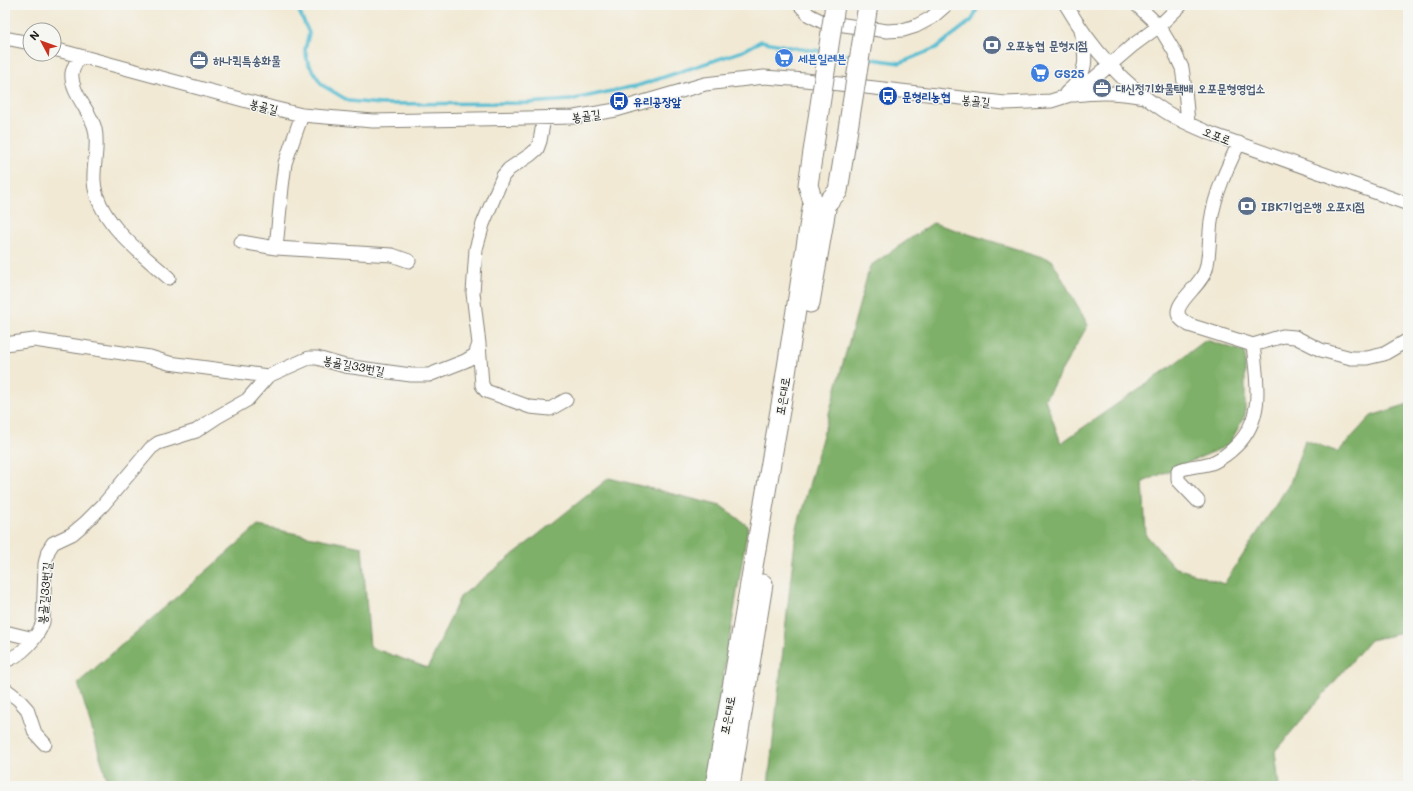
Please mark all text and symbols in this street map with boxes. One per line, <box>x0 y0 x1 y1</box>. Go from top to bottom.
north arrow <box>22 22 62 62</box>
text: N <box>26 27 42 43</box>
bank icon: 오포농협 문형지점 <box>981 34 1003 56</box>
place label: 오포농협 문형지점 <box>1006 37 1088 53</box>
supermarket icon: 세븐일레븐 <box>773 47 795 69</box>
office icon: 하나퀵특송화물 <box>188 49 210 71</box>
place label: 세븐일레븐 <box>797 50 847 66</box>
place label: 하나퀵특송화물 <box>213 52 281 68</box>
supermarket icon: GS25 <box>1029 62 1051 84</box>
place label: GS25 <box>1054 65 1084 81</box>
office icon: 대신정기화물택배 오포문형영업소 <box>1091 77 1113 99</box>
place label: 대신정기화물택배 오포문형영업소 <box>1115 80 1266 96</box>
bus stop icon: 문형리농협 <box>877 85 899 107</box>
place label: 문형리농협 <box>902 88 951 104</box>
bus stop icon: 유리공장앞 <box>608 90 630 112</box>
street label: 봉골길 <box>961 91 992 110</box>
place label: 유리공장앞 <box>633 93 682 109</box>
street label: 봉골길 <box>248 95 280 117</box>
street label: 봉골길 <box>571 105 602 125</box>
street label: 오포로 <box>1201 122 1233 148</box>
bank icon: IBK기업은행 오포지점 <box>1236 195 1258 217</box>
place label: IBK기업은행 오포지점 <box>1261 198 1365 214</box>
street label: 봉골길33번길 <box>322 351 386 379</box>
street label: 포은대로 <box>771 376 793 416</box>
street label: 봉골길33번길 <box>33 561 55 625</box>
street label: 포은대로 <box>716 695 738 735</box>

